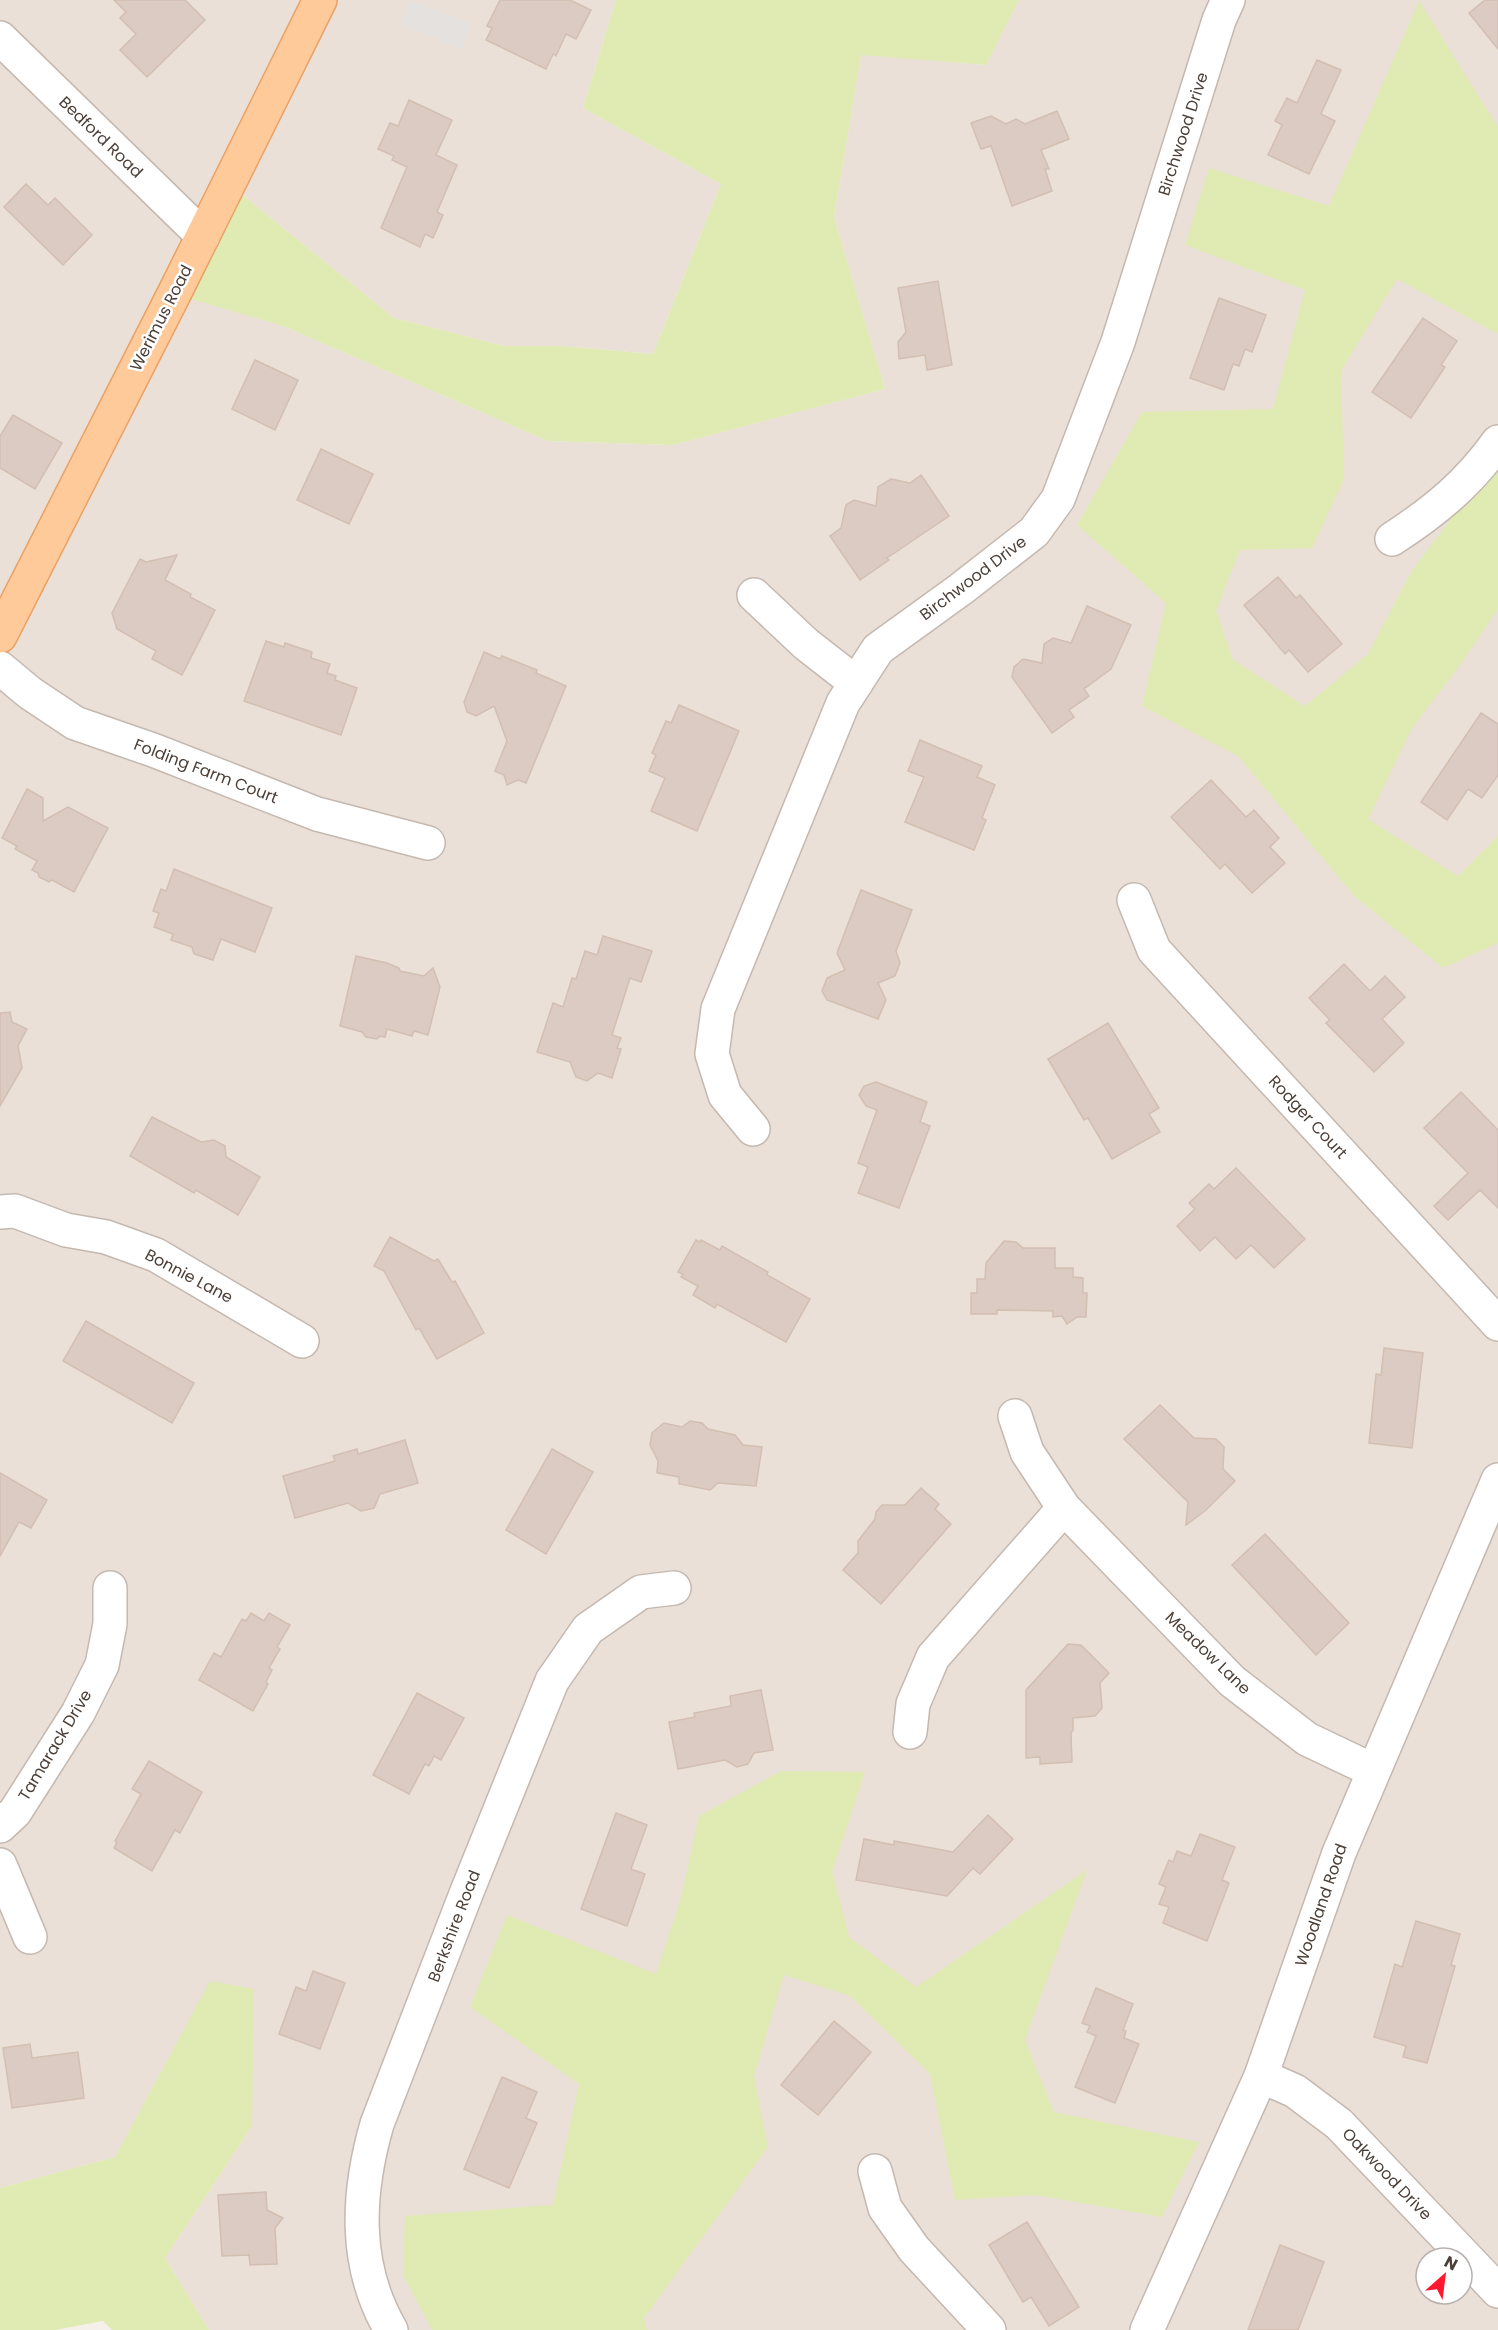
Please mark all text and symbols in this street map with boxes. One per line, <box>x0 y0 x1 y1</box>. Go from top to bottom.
street label: Birchwood Drive <box>1152 69 1214 199</box>
street label: Bedford Road <box>54 91 148 183</box>
street label: Werimus Road <box>124 261 198 375</box>
street label: Birchwood Drive <box>915 530 1031 626</box>
street label: Folding Farm Court <box>131 733 281 809</box>
street label: Rodger Court <box>1263 1070 1353 1164</box>
street label: Bonnie Lane <box>141 1243 237 1309</box>
street label: Meadow Lane <box>1160 1606 1256 1700</box>
street label: Tamarack Drive <box>13 1685 97 1805</box>
street label: Woodland Road <box>1289 1840 1353 1970</box>
street label: Berkshire Road <box>422 1867 486 1985</box>
street label: Oakwood Drive <box>1337 2123 1437 2225</box>
north arrow <box>1414 2246 1474 2306</box>
text: N <box>1440 2250 1462 2276</box>

